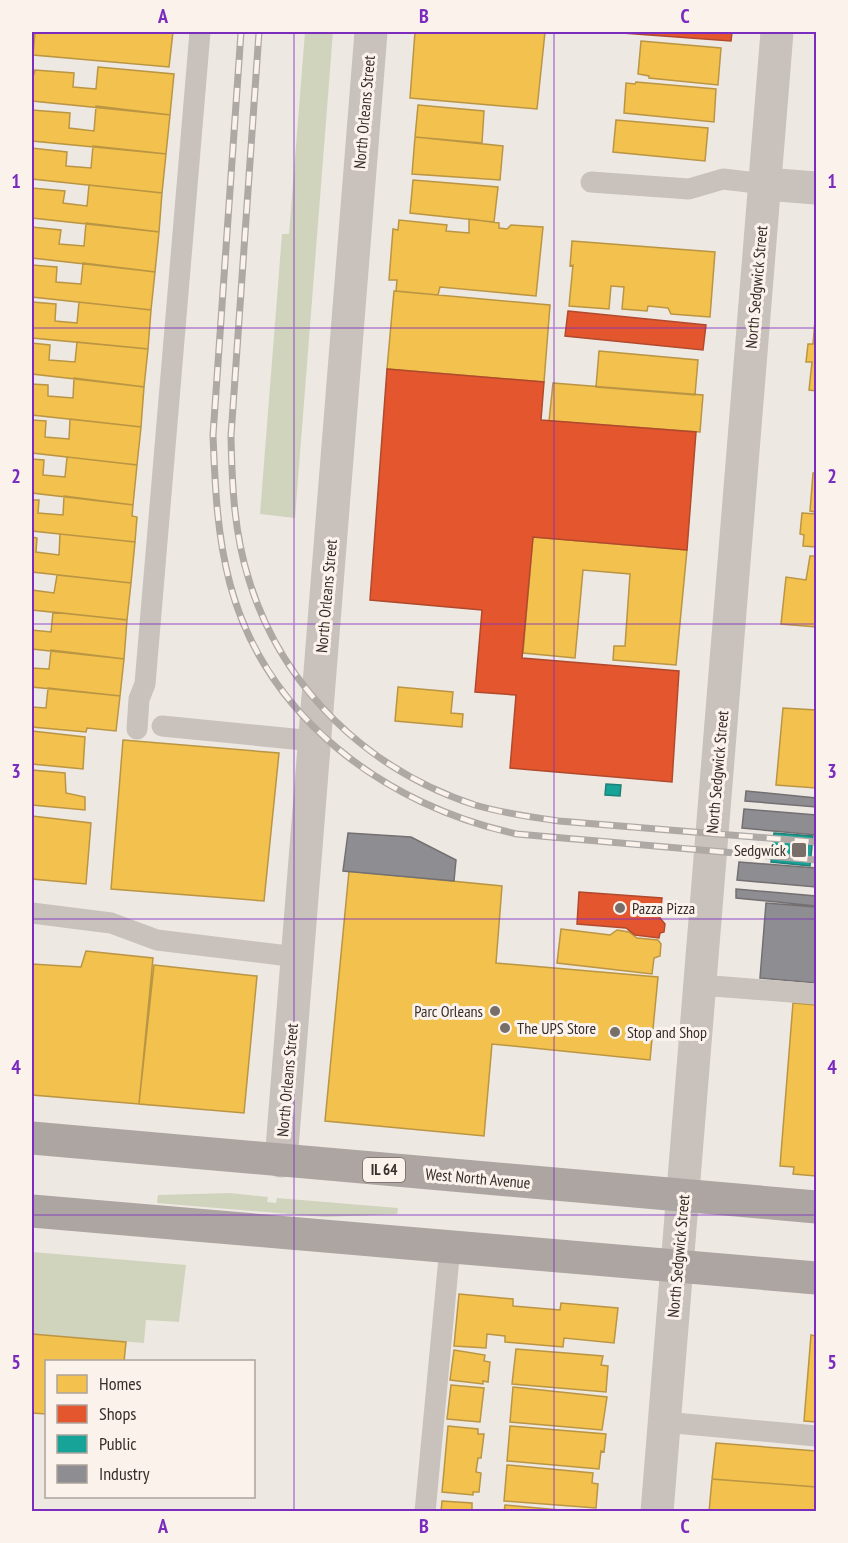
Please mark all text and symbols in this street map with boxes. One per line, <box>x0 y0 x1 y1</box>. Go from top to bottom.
text: A <box>157 3 169 29</box>
text: B <box>419 3 429 29</box>
text: C <box>680 3 690 29</box>
street label: North Orleans Street <box>349 54 379 170</box>
text: 1 <box>11 168 21 194</box>
text: 1 <box>827 168 837 194</box>
street label: North Sedgwick Street <box>741 224 771 349</box>
text: 2 <box>11 463 21 489</box>
text: 2 <box>827 463 837 489</box>
street label: North Orleans Street <box>311 538 341 654</box>
street label: North Sedgwick Street <box>702 709 732 834</box>
text: 3 <box>11 758 21 784</box>
text: 3 <box>827 758 837 784</box>
place label: Sedgwick <box>734 840 787 860</box>
marker: Sedgwick <box>790 841 808 859</box>
place label: Pazza Pizza <box>632 898 695 918</box>
marker: Pazza Pizza <box>613 901 627 915</box>
place label: Parc Orleans <box>414 1001 483 1021</box>
marker: Parc Orleans <box>488 1004 502 1018</box>
place label: The UPS Store <box>517 1018 596 1038</box>
marker: The UPS Store <box>498 1021 512 1035</box>
street label: North Orleans Street <box>272 1022 302 1138</box>
place label: Stop and Shop <box>627 1022 707 1042</box>
marker: Stop and Shop <box>608 1025 622 1039</box>
text: 4 <box>11 1054 21 1080</box>
text: 4 <box>827 1054 837 1080</box>
road number: IL 64 <box>363 1158 405 1182</box>
street label: West North Avenue <box>425 1163 531 1193</box>
street label: North Sedgwick Street <box>663 1193 693 1318</box>
text: 5 <box>11 1349 21 1375</box>
text: 5 <box>827 1349 837 1375</box>
legend <box>45 1360 255 1498</box>
text: Homes <box>99 1372 142 1395</box>
text: Shops <box>99 1402 136 1425</box>
text: Public <box>99 1432 137 1455</box>
text: Industry <box>99 1462 150 1485</box>
text: A <box>157 1513 169 1539</box>
text: B <box>419 1513 429 1539</box>
text: C <box>680 1513 690 1539</box>

